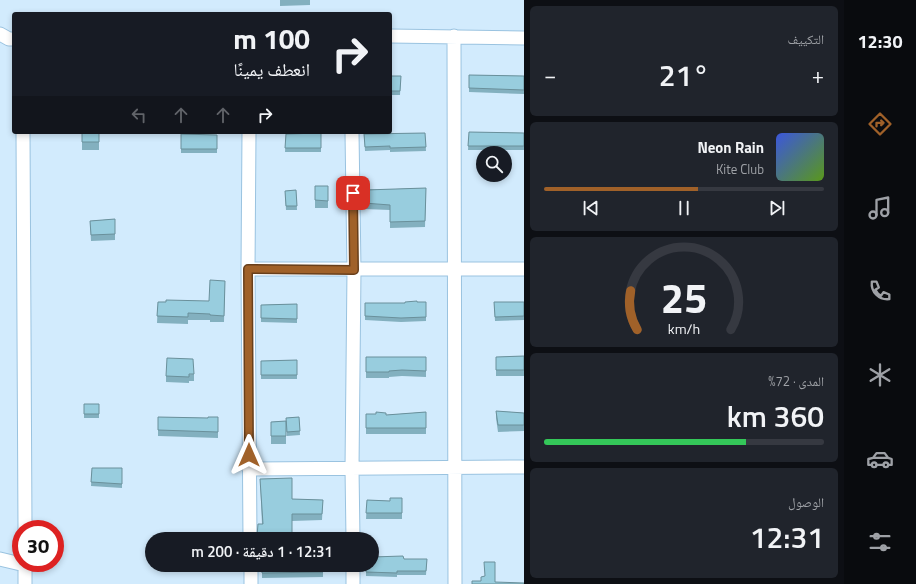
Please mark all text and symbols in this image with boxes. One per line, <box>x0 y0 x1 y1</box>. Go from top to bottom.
text: 100 m <box>233 17 310 60</box>
icon: right <box>324 28 376 80</box>
text: 12:30 <box>858 28 902 55</box>
text: التكييف <box>788 29 824 49</box>
text: 21° <box>659 52 709 98</box>
text: انعطف يمينًا <box>233 56 310 83</box>
text: − <box>544 58 556 92</box>
text: + <box>812 58 824 92</box>
icon: left <box>128 104 150 126</box>
icon: ahead <box>170 104 192 126</box>
icon: ahead <box>212 104 234 126</box>
icon: right <box>254 104 276 126</box>
icon: directions <box>866 110 894 138</box>
text: Neon Rain <box>697 136 764 159</box>
map controls <box>476 146 512 182</box>
button: search <box>476 146 512 182</box>
text: Kite Club <box>716 159 764 179</box>
pin <box>336 176 370 210</box>
icon: arrive <box>342 182 364 204</box>
icon: music <box>866 194 894 222</box>
icon: previous <box>580 197 602 219</box>
icon: pause <box>673 197 695 219</box>
icon: next <box>766 197 788 219</box>
text: 25 <box>661 266 707 329</box>
icon: phone <box>866 277 894 305</box>
text: km/h <box>668 318 700 340</box>
icon: climate <box>866 361 894 389</box>
text: المدى · 72% <box>768 371 824 391</box>
text: 360 km <box>727 393 824 439</box>
position arrow <box>228 434 270 476</box>
icon: car <box>866 445 894 473</box>
text: الوصول <box>788 492 824 512</box>
text: 12:31 <box>750 514 824 560</box>
speed limit sign: 30 <box>12 520 64 572</box>
icon: filters <box>866 528 894 556</box>
text: 12:31 · 1 دقيقة · 200 m <box>191 540 333 563</box>

